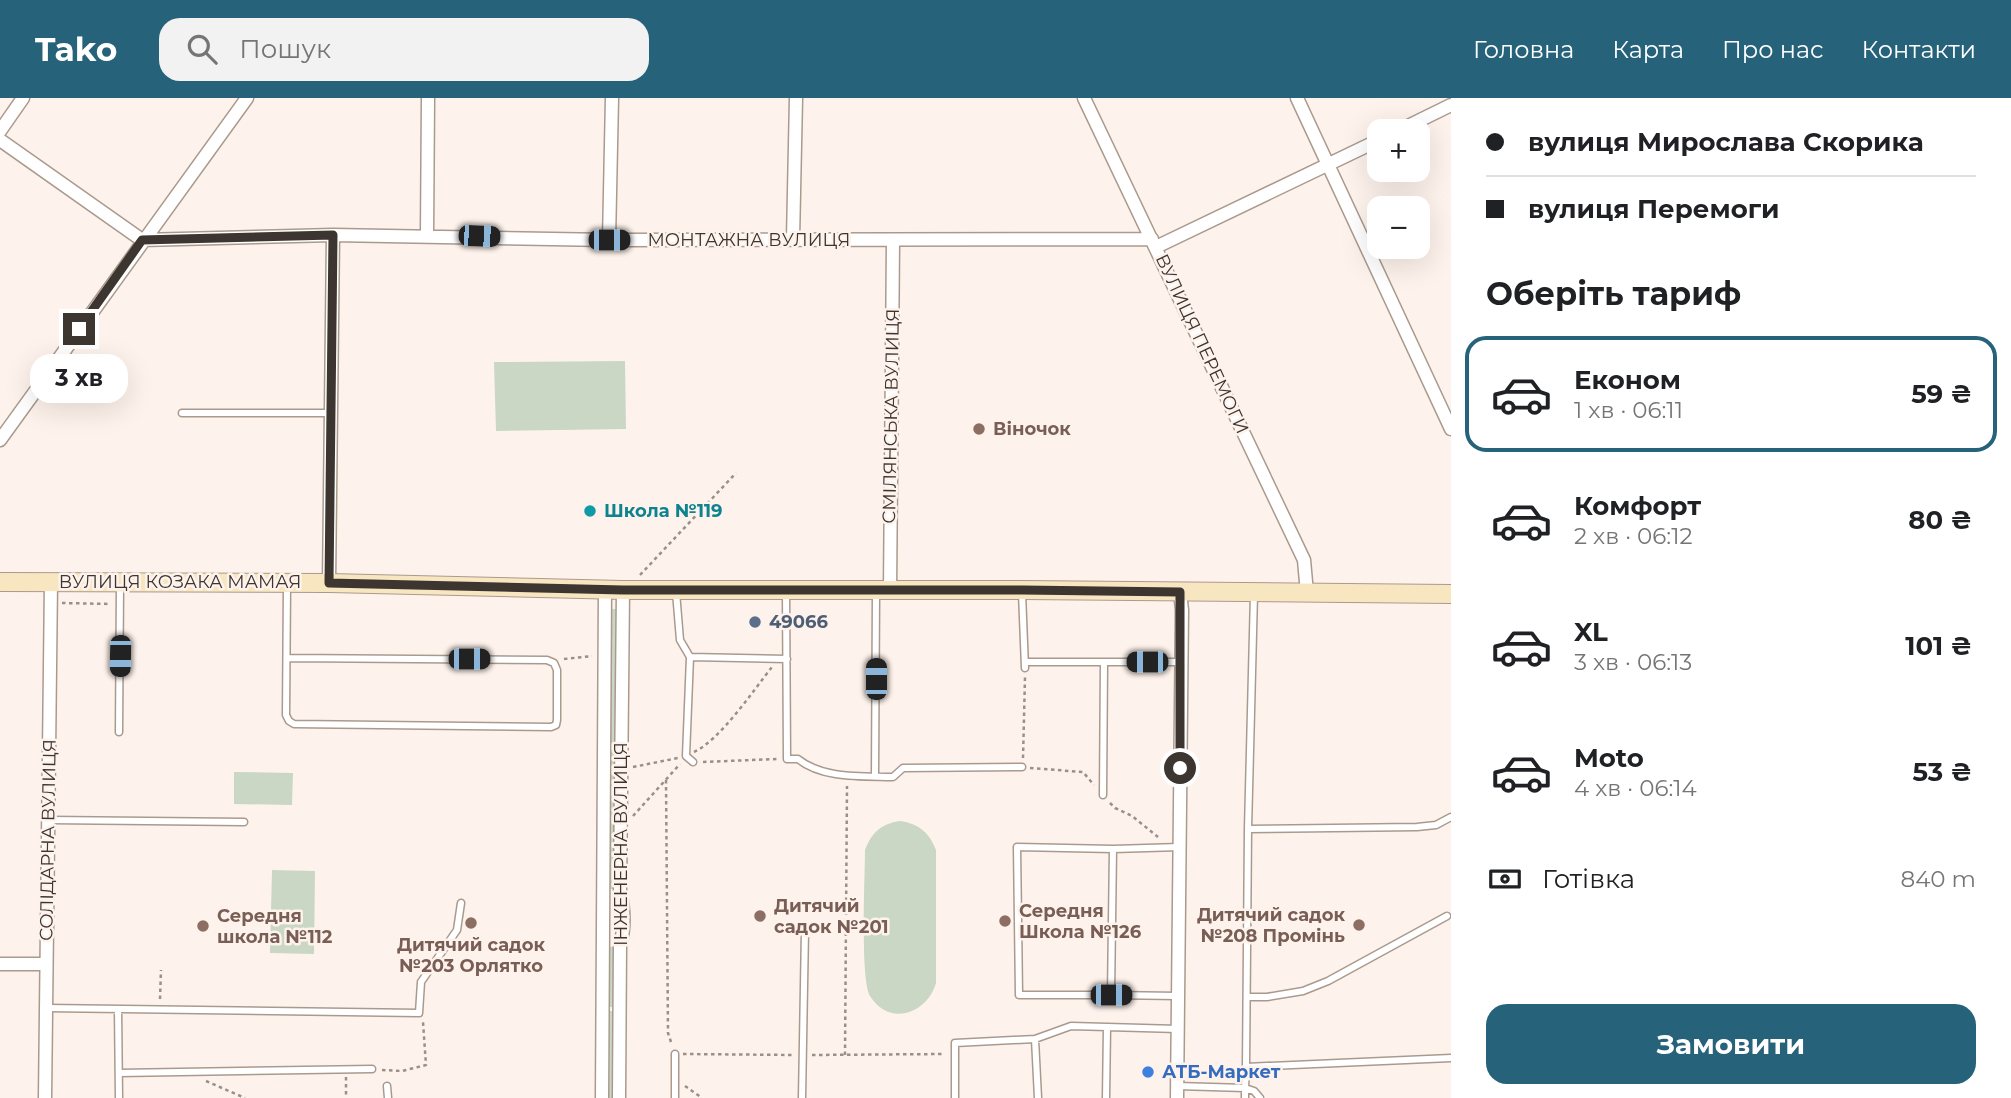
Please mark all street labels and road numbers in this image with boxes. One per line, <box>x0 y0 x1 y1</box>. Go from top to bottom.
street label: МОНТАЖНА ВУЛИЦЯ <box>647 229 851 251</box>
street label: ВУЛИЦЯ ПЕРЕМОГИ <box>1151 251 1253 437</box>
street label: СМІЛЯНСЬКА ВУЛИЦЯ <box>878 308 904 524</box>
street label: ВУЛИЦЯ КОЗАКА МАМАЯ <box>59 571 301 593</box>
street label: СОЛІДАРНА ВУЛИЦЯ <box>35 739 61 941</box>
street label: ІНЖЕНЕРНА ВУЛИЦЯ <box>610 742 632 946</box>

